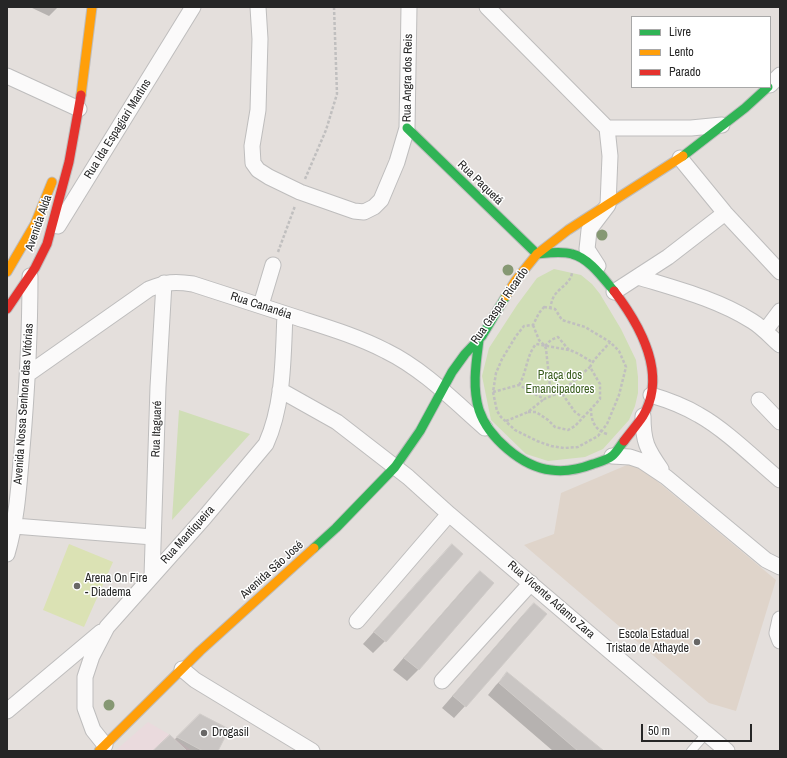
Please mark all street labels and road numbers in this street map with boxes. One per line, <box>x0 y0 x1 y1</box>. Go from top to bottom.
street label: Rua Angra dos Reis <box>400 34 416 122</box>
street label: Rua Ida Espagiari Martins <box>81 76 155 182</box>
street label: Rua Paquetá <box>454 158 506 208</box>
street label: Avenida Alda <box>23 193 55 253</box>
street label: Rua Gaspar Ricardo <box>468 265 532 347</box>
street label: Rua Cananéia <box>229 289 293 323</box>
street label: Avenida Nossa Senhora das Vitórias <box>11 323 37 485</box>
street label: Rua Itaguaré <box>149 400 165 458</box>
street label: Rua Mantiqueira <box>158 503 218 567</box>
street label: Avenida São José <box>238 538 306 602</box>
street label: Rua Vicente Adamo Zara <box>504 558 598 642</box>

